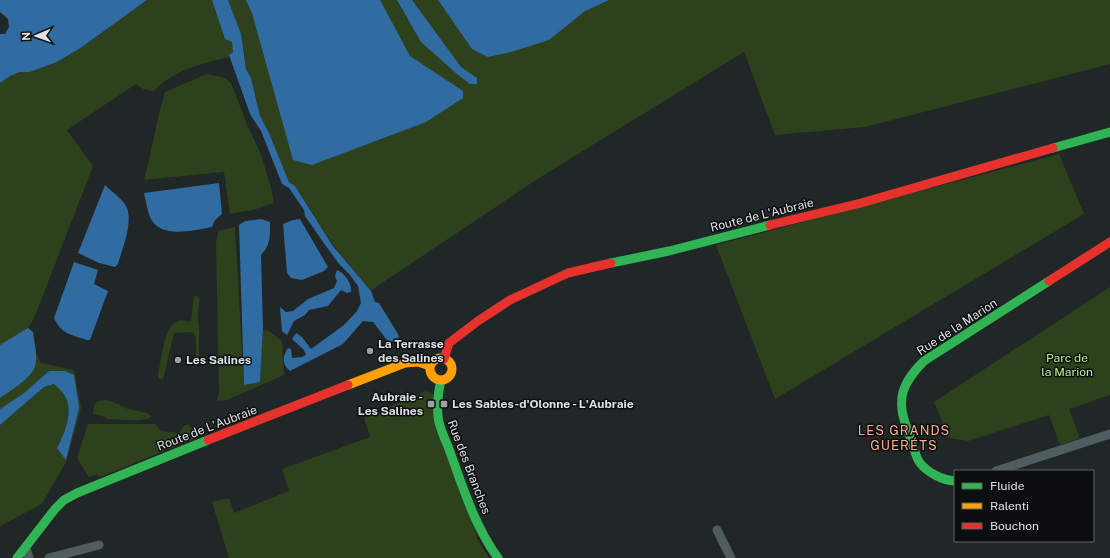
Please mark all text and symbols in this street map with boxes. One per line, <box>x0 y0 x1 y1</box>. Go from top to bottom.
north arrow <box>16 16 56 56</box>
text: N <box>20 32 32 41</box>
street label: Route de L'Aubraie <box>709 195 815 235</box>
street label: Rue de la Marion <box>914 296 1000 358</box>
place label: La Terrasse des Salines <box>378 337 444 365</box>
marker: La Terrasse des Salines <box>365 346 375 356</box>
park label: Parc de la Marion <box>1041 351 1093 379</box>
place label: Les Salines <box>186 353 251 367</box>
marker: Les Salines <box>173 355 183 365</box>
place label: Aubraie - Les Salines <box>358 390 423 418</box>
place label: Les Sables-d'Olonne - L'Aubraie <box>452 397 634 411</box>
marker: Aubraie - Les Salines <box>426 399 436 409</box>
marker: Les Sables-d'Olonne - L'Aubraie <box>439 399 449 409</box>
street label: Route de L'Aubraie <box>155 402 259 454</box>
street label: Rue des Branches <box>445 418 493 516</box>
district label: LES GRANDS GUERÉTS <box>858 423 950 453</box>
legend <box>954 470 1094 542</box>
text: Fluide <box>990 479 1025 493</box>
text: Ralenti <box>990 499 1029 513</box>
text: Bouchon <box>990 519 1039 533</box>

